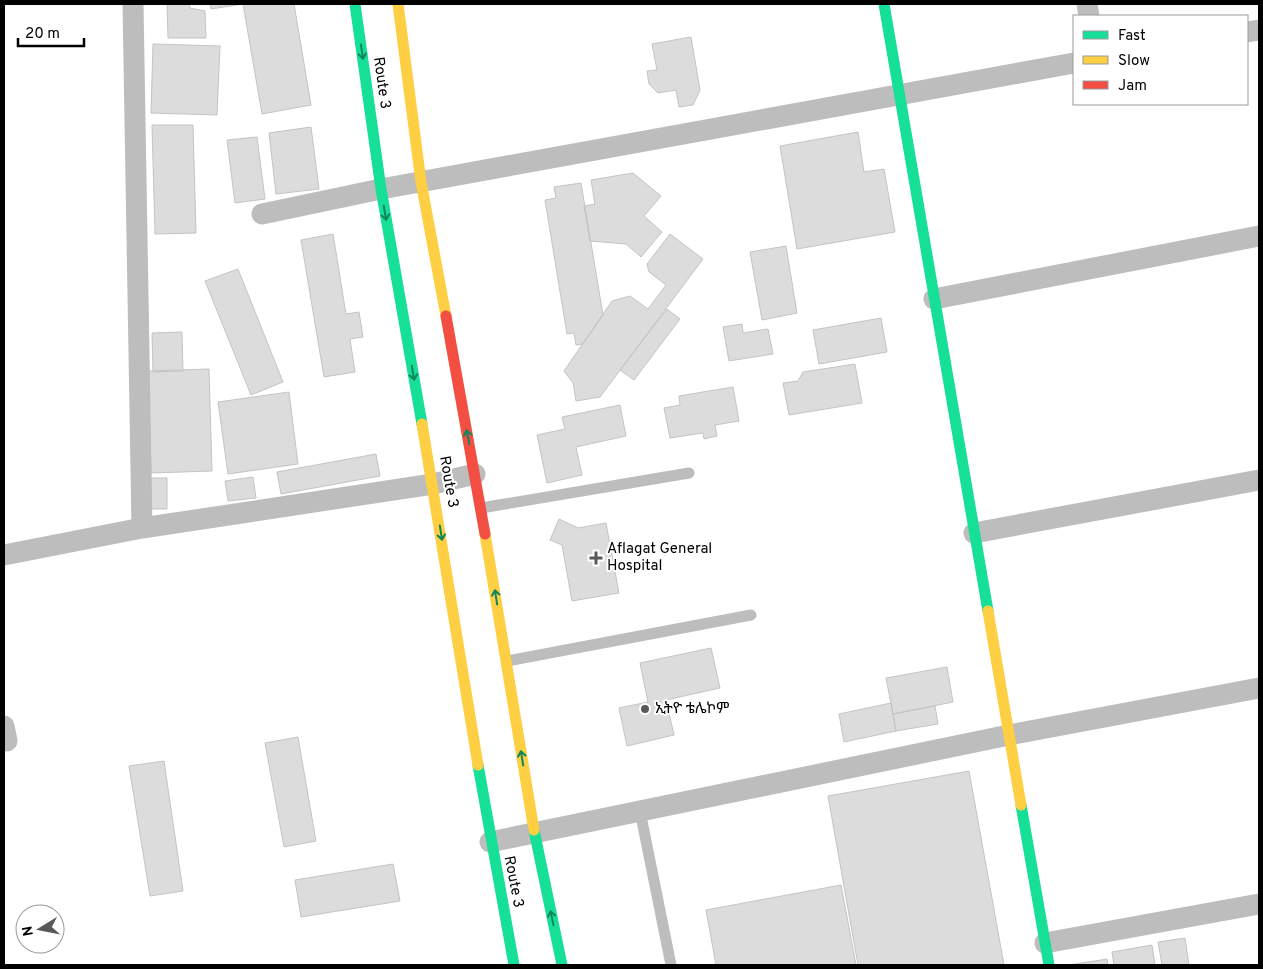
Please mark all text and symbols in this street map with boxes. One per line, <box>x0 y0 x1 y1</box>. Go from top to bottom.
scale bar <box>18 15 84 47</box>
legend <box>1073 15 1248 105</box>
text: 20 m <box>25 25 60 44</box>
text: Fast <box>1118 27 1146 46</box>
one-way arrow <box>357 44 367 60</box>
text: Slow <box>1118 52 1150 71</box>
street label: Route 3 <box>368 56 394 110</box>
text: Jam <box>1118 77 1147 96</box>
one-way arrow <box>380 205 390 221</box>
one-way arrow <box>409 365 419 381</box>
one-way arrow <box>463 430 473 446</box>
street label: Route 3 <box>434 454 462 510</box>
one-way arrow <box>436 525 446 541</box>
place label: Aflagat General Hospital <box>607 540 712 576</box>
marker: Aflagat General Hospital <box>589 551 603 565</box>
one-way arrow <box>491 590 501 606</box>
place label: ኢትዮ ቴሌኮም <box>655 700 729 719</box>
marker: ኢትዮ ቴሌኮም <box>639 703 651 715</box>
one-way arrow <box>517 750 527 766</box>
street label: Route 3 <box>499 854 527 910</box>
north arrow <box>15 904 65 954</box>
one-way arrow <box>547 910 556 926</box>
text: N <box>19 925 38 937</box>

